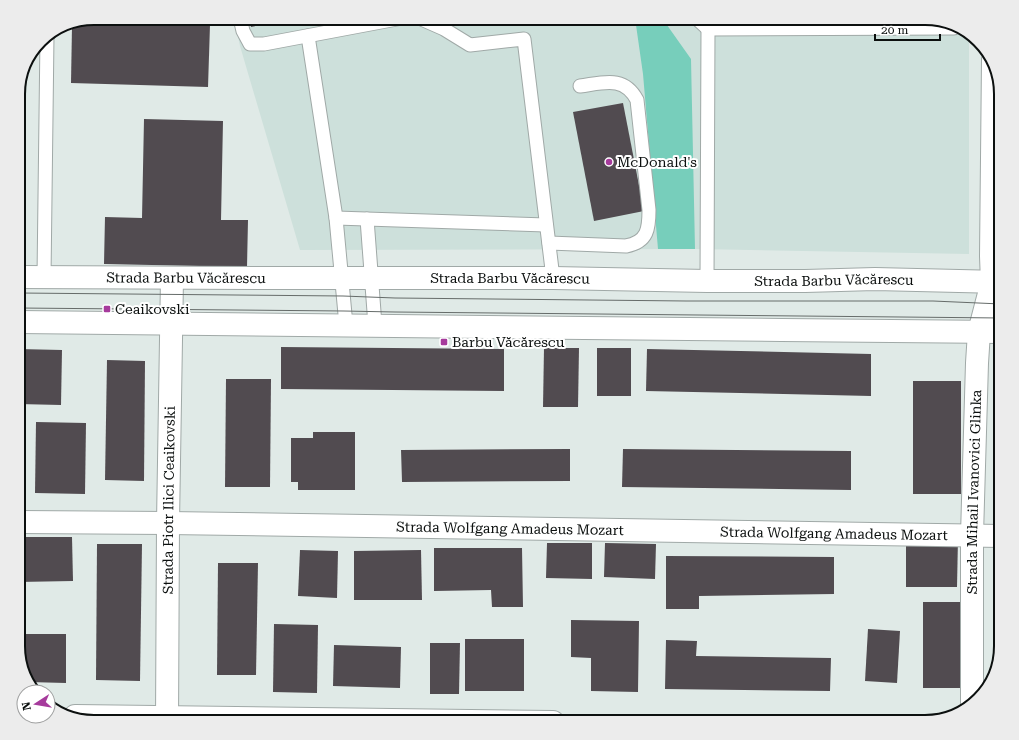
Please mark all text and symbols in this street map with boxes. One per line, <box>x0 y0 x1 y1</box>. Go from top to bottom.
scale bar <box>875 16 940 42</box>
text: 20 m <box>881 23 908 37</box>
place label: McDonald's <box>617 154 697 170</box>
marker: McDonald's <box>604 157 614 167</box>
street label: Strada Barbu Văcărescu <box>106 269 266 286</box>
street label: Strada Barbu Văcărescu <box>430 270 590 287</box>
street label: Strada Barbu Văcărescu <box>754 271 914 289</box>
place label: Ceaikovski <box>115 301 190 317</box>
marker: Ceaikovski <box>102 304 112 314</box>
place label: Barbu Văcărescu <box>452 334 565 350</box>
marker: Barbu Văcărescu <box>439 337 449 347</box>
street label: Strada Mihail Ivanovici Glinka <box>964 389 984 594</box>
street label: Strada Piotr Ilici Ceaikovski <box>160 405 178 594</box>
street label: Strada Wolfgang Amadeus Mozart <box>396 519 624 538</box>
street label: Strada Wolfgang Amadeus Mozart <box>720 524 948 543</box>
north arrow <box>16 684 56 724</box>
text: N <box>19 700 34 711</box>

